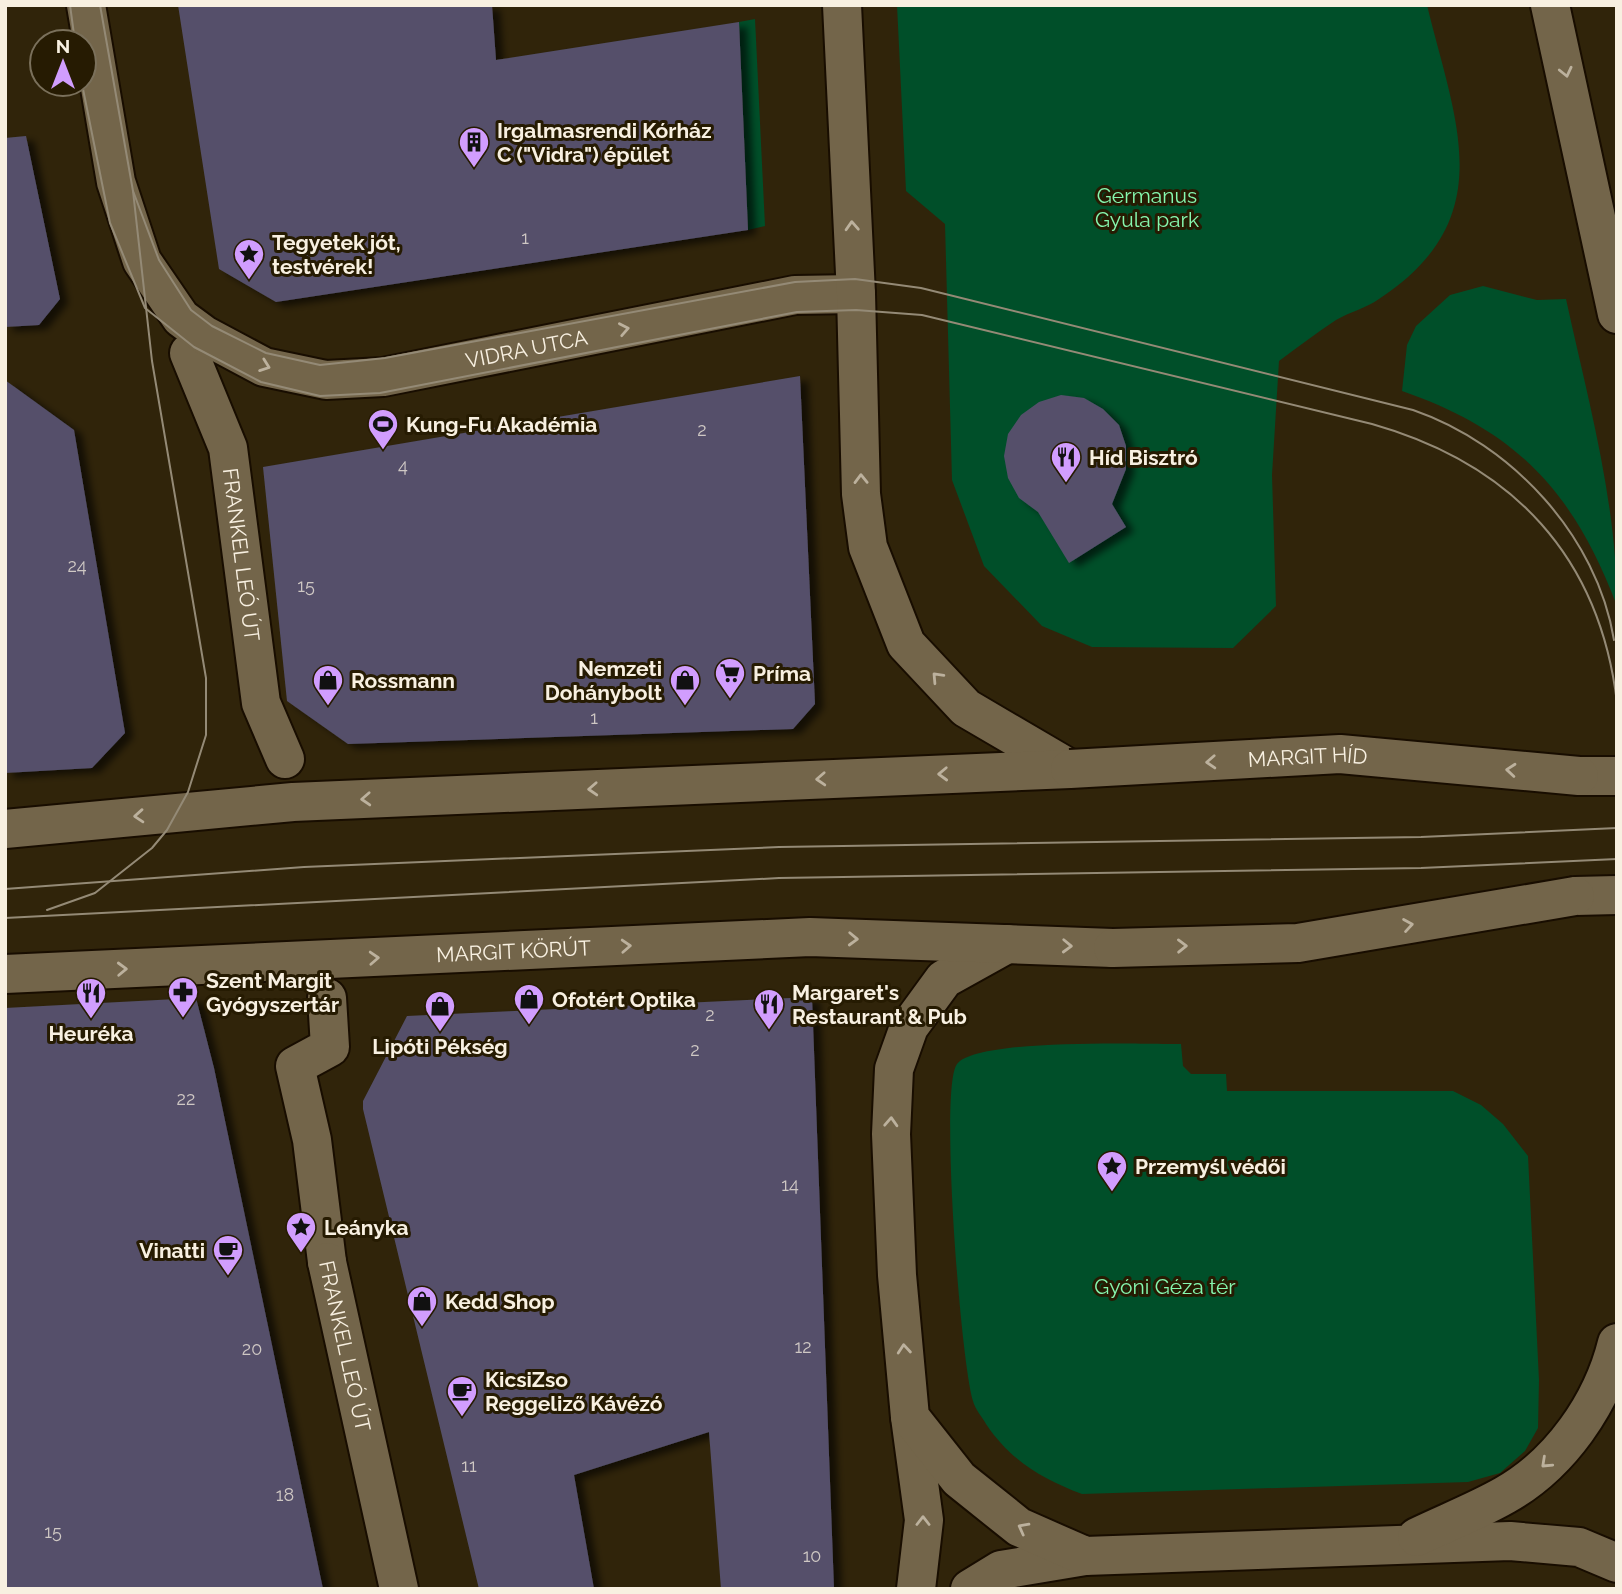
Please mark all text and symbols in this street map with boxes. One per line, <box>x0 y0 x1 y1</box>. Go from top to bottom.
north arrow <box>28 28 98 98</box>
text: N <box>56 35 70 57</box>
one-way arrow <box>1558 66 1572 78</box>
place label: Irgalmasrendi Kórház C ("Vidra") épület <box>497 118 712 167</box>
building icon: Irgalmasrendi Kórház C ("Vidra") épület <box>457 125 491 169</box>
park label: Germanus Gyula park <box>1095 183 1199 232</box>
one-way arrow <box>845 220 860 231</box>
house number: 1 <box>521 227 529 248</box>
place label: Tegyetek jót, testvérek! <box>272 230 401 279</box>
place icon: Tegyetek jót, testvérek! <box>232 237 266 281</box>
one-way arrow <box>618 322 630 337</box>
street label: VIDRA UTCA <box>463 324 589 373</box>
one-way arrow <box>258 358 270 372</box>
sports icon: Kung-Fu Akadémia <box>366 407 400 451</box>
place label: Kung-Fu Akadémia <box>406 412 597 437</box>
house number: 2 <box>697 419 707 440</box>
restaurant icon: Híd Bisztró <box>1049 440 1083 484</box>
place label: Híd Bisztró <box>1089 445 1198 470</box>
house number: 4 <box>398 455 408 476</box>
street label: FRANKEL LEÓ ÚT <box>218 466 265 643</box>
one-way arrow <box>853 473 868 484</box>
house number: 24 <box>67 555 87 576</box>
house number: 15 <box>297 575 315 596</box>
place label: Nemzeti Dohánybolt <box>545 656 662 705</box>
supermarket icon: Príma <box>713 656 747 700</box>
place label: Príma <box>753 661 811 686</box>
shop icon: Rossmann <box>311 663 345 707</box>
shop icon: Nemzeti Dohánybolt <box>668 663 702 707</box>
place label: Rossmann <box>351 668 455 693</box>
one-way arrow <box>933 673 946 686</box>
house number: 1 <box>590 707 598 728</box>
street label: MARGIT HÍD <box>1247 741 1369 772</box>
one-way arrow <box>1206 754 1217 769</box>
one-way arrow <box>1506 763 1517 778</box>
one-way arrow <box>937 766 947 782</box>
one-way arrow <box>815 771 826 786</box>
one-way arrow <box>588 781 599 796</box>
one-way arrow <box>360 791 371 806</box>
one-way arrow <box>134 808 145 823</box>
one-way arrow <box>1402 918 1414 933</box>
one-way arrow <box>848 931 859 946</box>
street label: MARGIT KÖRÚT <box>435 935 592 967</box>
one-way arrow <box>1177 938 1187 954</box>
one-way arrow <box>621 939 632 954</box>
one-way arrow <box>1062 939 1073 954</box>
one-way arrow <box>369 951 380 966</box>
one-way arrow <box>117 962 128 977</box>
place label: Szent Margit Gyógyszertár <box>206 968 339 1017</box>
pharmacy icon: Szent Margit Gyógyszertár <box>166 975 200 1019</box>
restaurant icon: Heuréka <box>74 976 108 1020</box>
place label: Margaret's Restaurant & Pub <box>792 980 967 1029</box>
shop icon: Ofotért Optika <box>512 982 546 1026</box>
place label: Ofotért Optika <box>552 987 696 1012</box>
restaurant icon: Margaret's Restaurant & Pub <box>752 987 786 1031</box>
shop icon: Lipóti Pékség <box>423 989 457 1033</box>
house number: 2 <box>705 1004 715 1025</box>
place label: Heuréka <box>48 1021 134 1046</box>
place label: Lipóti Pékség <box>372 1034 508 1059</box>
house number: 2 <box>690 1039 700 1060</box>
house number: 22 <box>177 1088 195 1109</box>
one-way arrow <box>884 1117 899 1128</box>
place icon: Przemyśl védői <box>1095 1149 1129 1193</box>
place label: Przemyśl védői <box>1135 1154 1286 1179</box>
house number: 14 <box>781 1174 799 1195</box>
place icon: Leányka <box>284 1210 318 1254</box>
place label: Leányka <box>324 1215 409 1240</box>
cafe icon: Vinatti <box>211 1233 245 1277</box>
place label: Vinatti <box>139 1238 205 1263</box>
street label: FRANKEL LEÓ ÚT <box>315 1258 376 1434</box>
park label: Gyóni Géza tér <box>1094 1274 1236 1299</box>
shop icon: Kedd Shop <box>405 1284 439 1328</box>
place label: Kedd Shop <box>445 1289 555 1314</box>
house number: 12 <box>794 1336 812 1357</box>
house number: 20 <box>242 1338 262 1359</box>
one-way arrow <box>897 1344 912 1355</box>
place label: KicsiZso Reggeliző Kávézó <box>485 1367 663 1416</box>
cafe icon: KicsiZso Reggeliző Kávézó <box>445 1374 479 1418</box>
one-way arrow <box>1542 1454 1555 1467</box>
house number: 11 <box>461 1455 477 1476</box>
house number: 18 <box>276 1484 294 1505</box>
one-way arrow <box>915 1515 931 1526</box>
house number: 15 <box>44 1521 62 1542</box>
one-way arrow <box>1018 1523 1031 1537</box>
house number: 10 <box>803 1545 821 1566</box>

